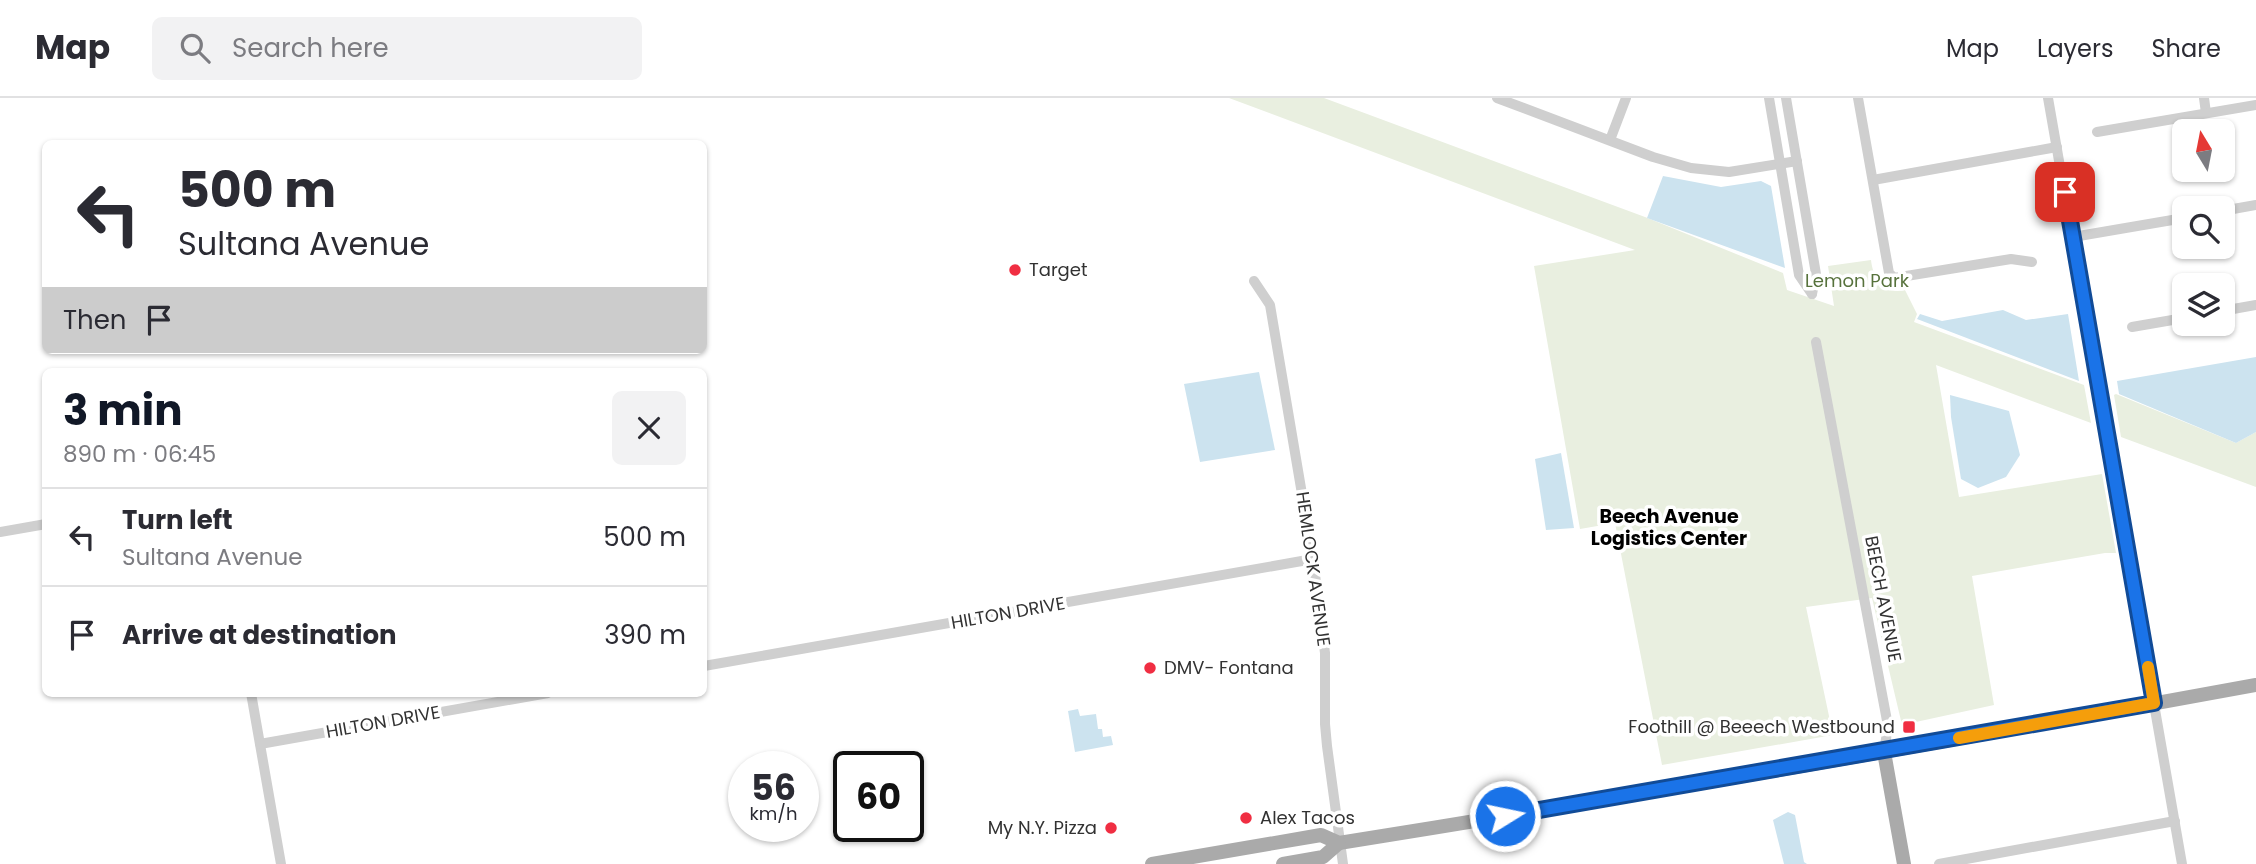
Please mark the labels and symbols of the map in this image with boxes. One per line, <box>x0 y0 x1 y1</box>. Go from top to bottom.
north arrow <box>2172 119 2235 182</box>
pin <box>2035 162 2095 222</box>
place label: Target <box>1029 257 1088 282</box>
marker: Target <box>1007 262 1023 278</box>
park label: Lemon Park <box>1805 268 1910 293</box>
street label: HEMLOCK AVENUE <box>1290 490 1337 648</box>
district label: Beech Avenue Logistics Center <box>1591 503 1747 552</box>
street label: BEECH AVENUE <box>1859 534 1908 664</box>
street label: HILTON DRIVE <box>949 590 1067 635</box>
place label: DMV- Fontana <box>1164 655 1294 680</box>
marker: DMV- Fontana <box>1142 660 1158 676</box>
street label: HILTON DRIVE <box>324 699 442 744</box>
place label: Foothill @ Beeech Westbound <box>1628 714 1895 739</box>
marker: Foothill @ Beeech Westbound <box>1901 719 1917 735</box>
speed limit sign: 60 <box>833 751 924 842</box>
position arrow <box>1468 779 1542 853</box>
place label: Alex Tacos <box>1260 805 1355 830</box>
marker: Alex Tacos <box>1238 810 1254 826</box>
place label: My N.Y. Pizza <box>988 815 1097 840</box>
marker: My N.Y. Pizza <box>1103 820 1119 836</box>

